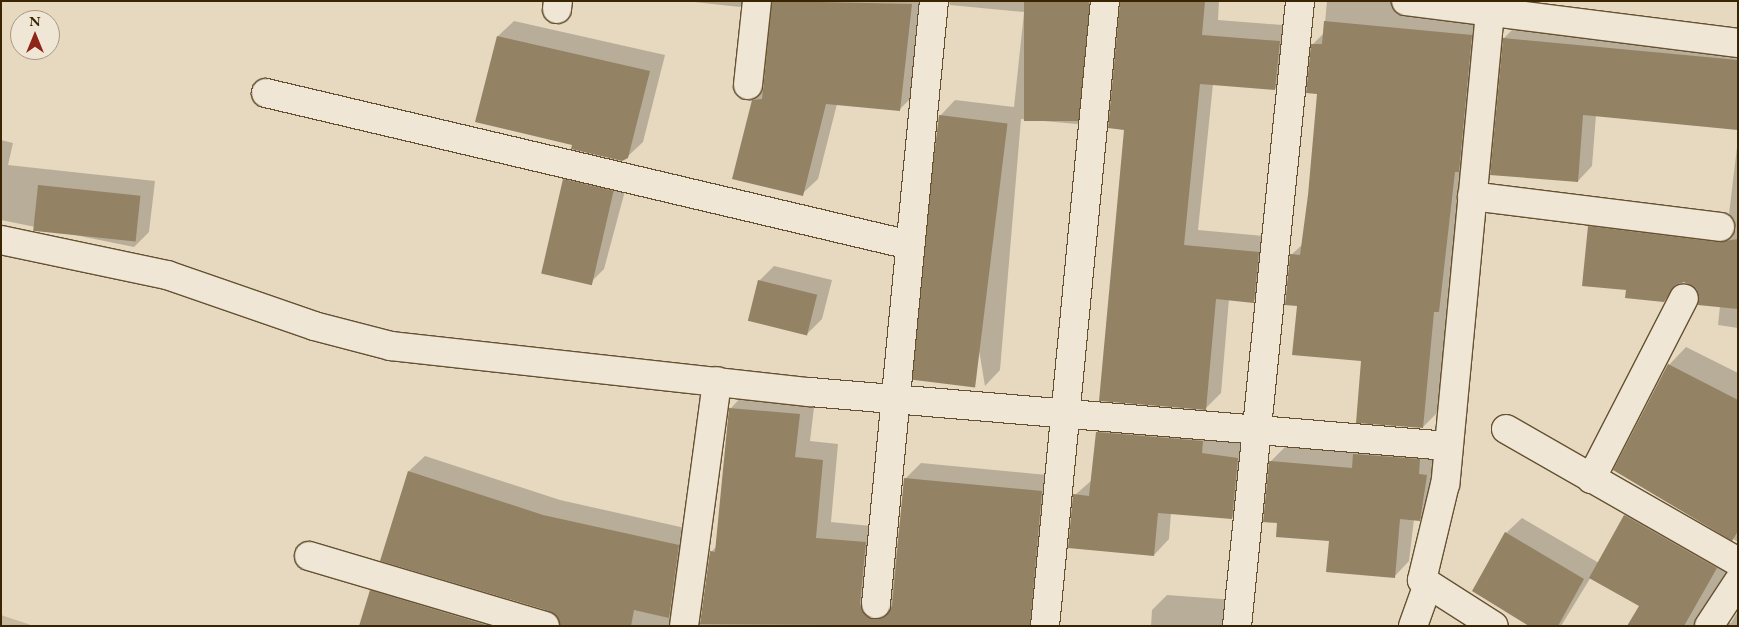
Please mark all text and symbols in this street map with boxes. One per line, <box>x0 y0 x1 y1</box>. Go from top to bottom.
north arrow <box>10 10 60 60</box>
text: N <box>29 12 41 30</box>

